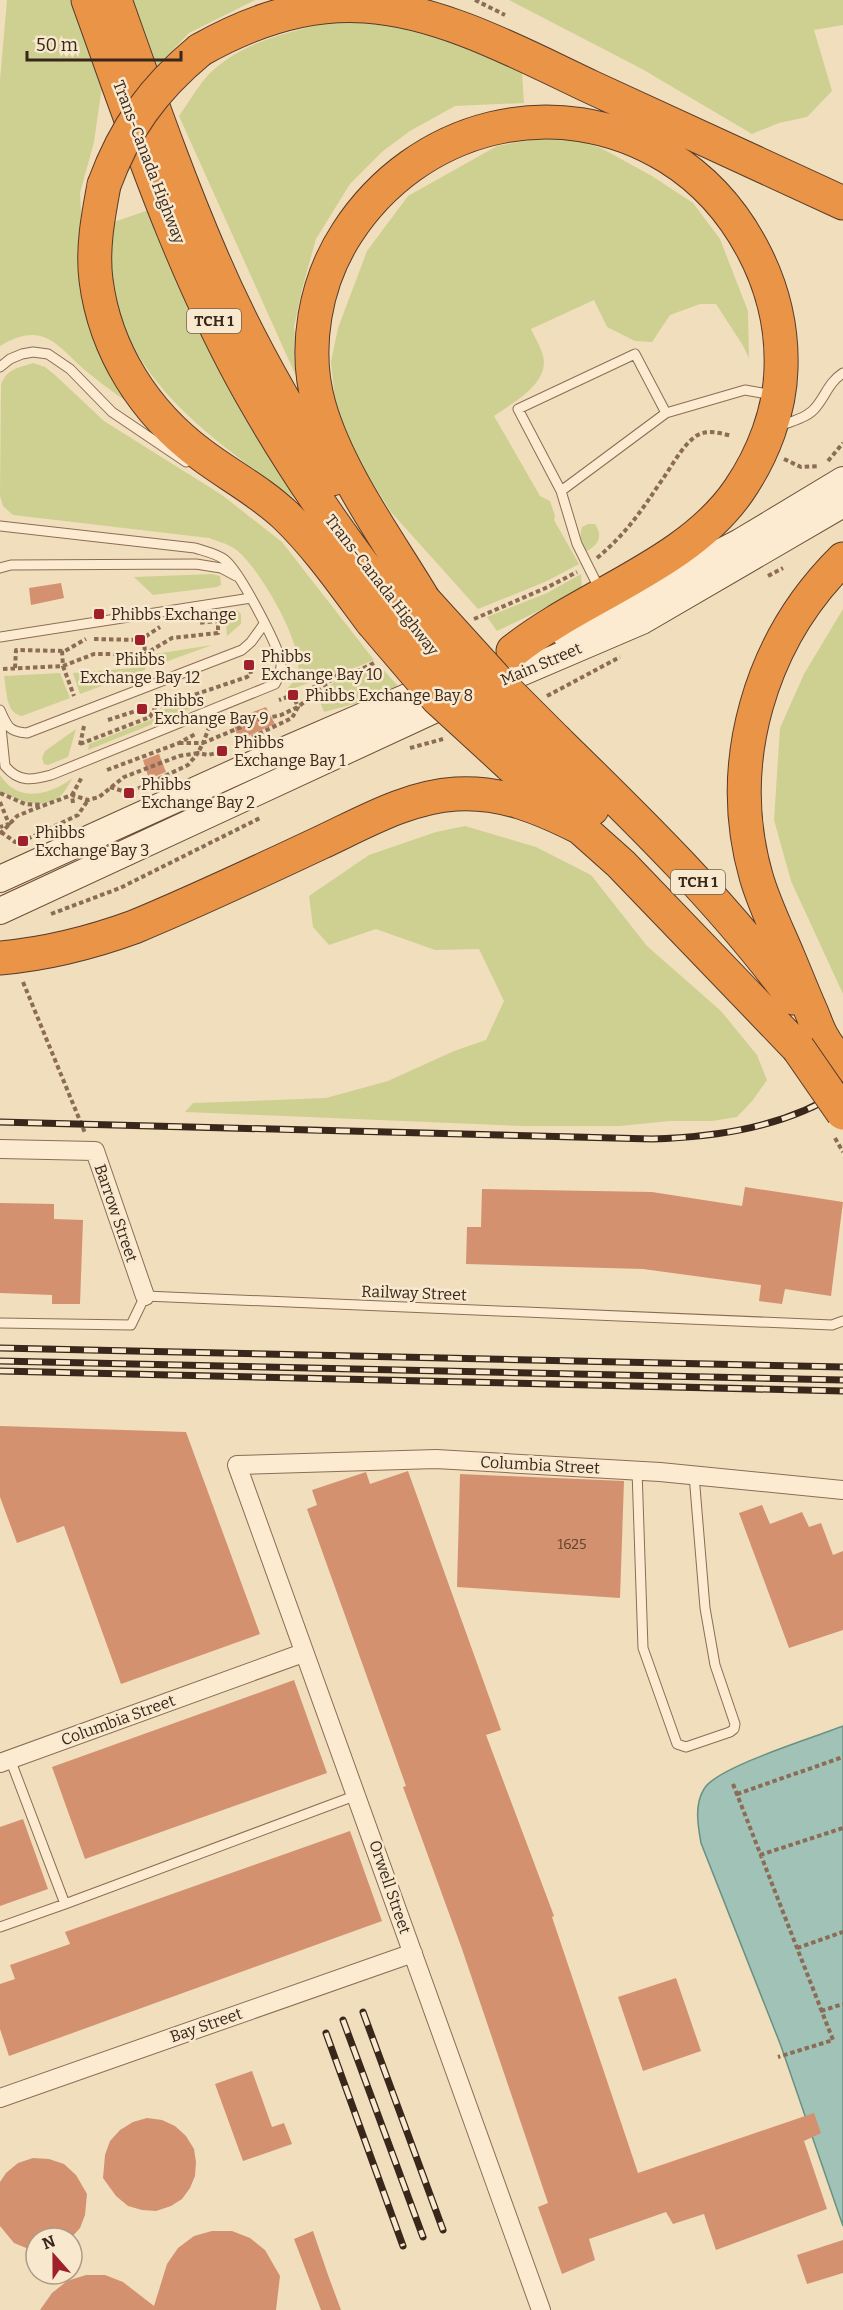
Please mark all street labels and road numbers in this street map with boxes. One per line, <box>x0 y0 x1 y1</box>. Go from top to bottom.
street label: Trans-Canada Highway <box>109 78 189 247</box>
road number: TCH 1 <box>187 309 241 333</box>
street label: Trans-Canada Highway <box>321 511 443 660</box>
street label: Main Street <box>498 638 584 690</box>
road number: TCH 1 <box>671 870 725 894</box>
street label: Barrow Street <box>90 1162 142 1265</box>
street label: Railway Street <box>361 1282 467 1304</box>
street label: Columbia Street <box>480 1452 601 1478</box>
street label: Columbia Street <box>58 1691 178 1749</box>
street label: Orwell Street <box>365 1838 415 1936</box>
street label: Bay Street <box>167 2004 245 2046</box>

